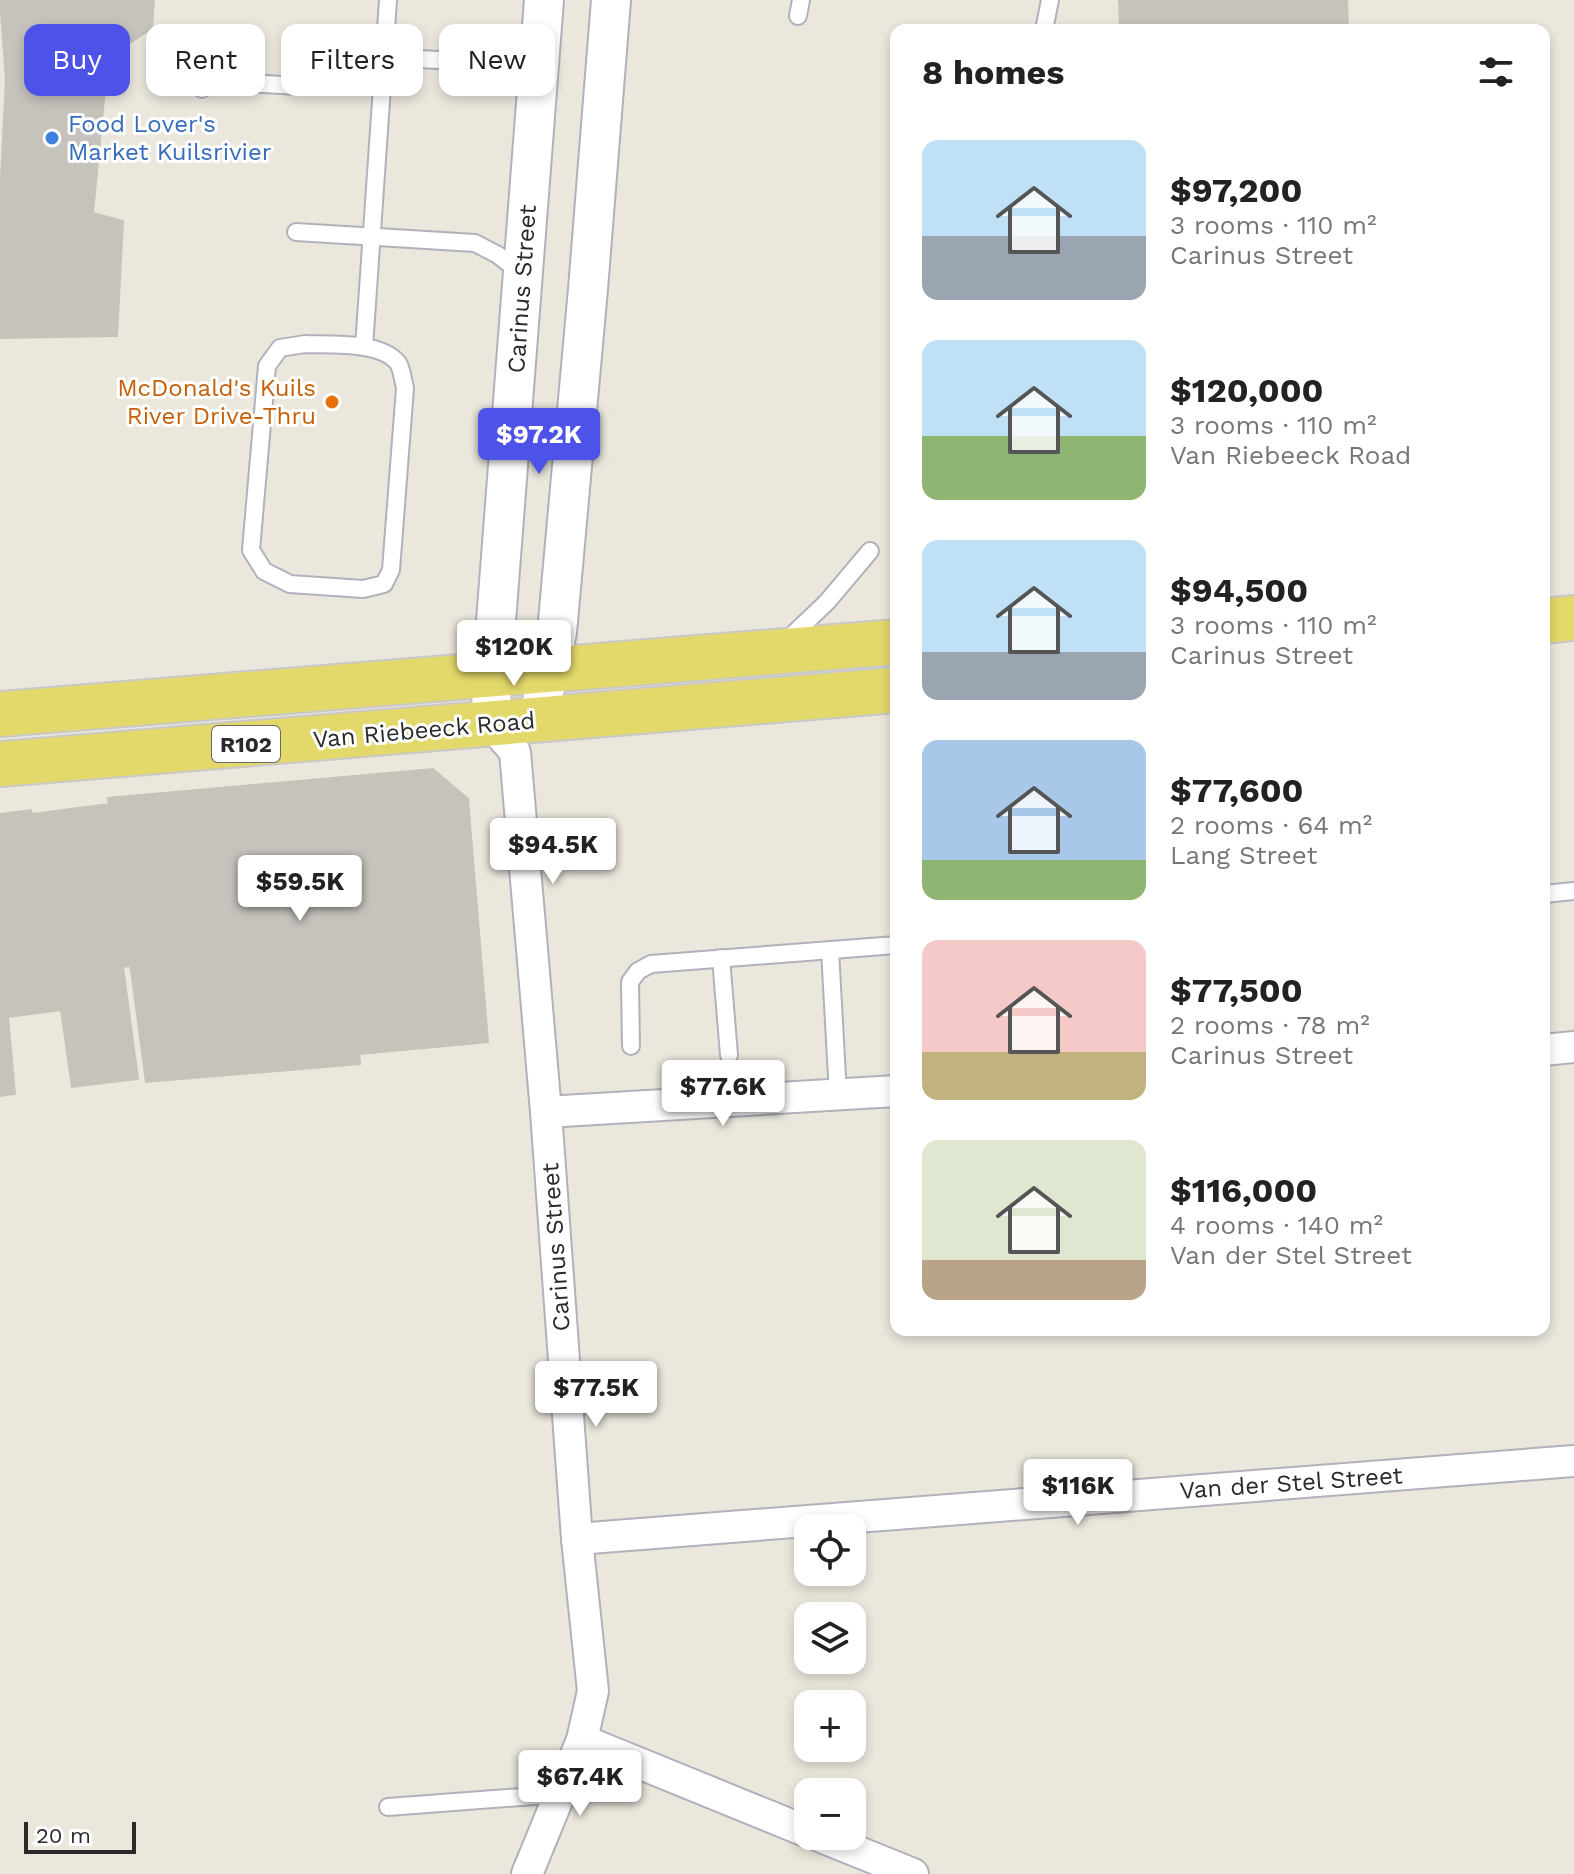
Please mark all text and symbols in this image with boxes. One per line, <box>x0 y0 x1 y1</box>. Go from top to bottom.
chip: Buy <box>24 24 130 96</box>
chip: Rent <box>146 24 265 96</box>
chip: Filters <box>281 24 423 96</box>
chip: New <box>439 24 555 96</box>
icon: filters <box>1474 50 1518 94</box>
text: 8 homes <box>922 52 1064 92</box>
place label: Food Lover's Market Kuilsrivier <box>68 110 272 166</box>
marker: Food Lover's Market Kuilsrivier <box>43 129 61 147</box>
text: $97,200 <box>1170 170 1302 210</box>
icon: home <box>986 172 1082 268</box>
street label: Carinus Street <box>502 204 542 374</box>
text: 3 rooms · 110 m² <box>1170 210 1377 240</box>
text: Carinus Street <box>1170 240 1353 270</box>
text: $120,000 <box>1170 370 1324 410</box>
icon: home <box>986 372 1082 468</box>
place label: McDonald's Kuils River Drive-Thru <box>117 374 316 430</box>
marker: McDonald's Kuils River Drive-Thru <box>323 393 341 411</box>
pin: $97.2K <box>474 408 604 476</box>
text: 3 rooms · 110 m² <box>1170 410 1377 440</box>
text: $97.2K <box>496 419 582 449</box>
text: Van Riebeeck Road <box>1170 440 1411 470</box>
text: $94,500 <box>1170 570 1308 610</box>
icon: home <box>986 572 1082 668</box>
text: 3 rooms · 110 m² <box>1170 610 1377 640</box>
pin: $120K <box>458 620 570 688</box>
text: $120K <box>475 631 553 661</box>
text: Carinus Street <box>1170 640 1353 670</box>
street label: Van Riebeeck Road <box>312 706 536 754</box>
road number: R102 <box>212 726 280 762</box>
text: $77,600 <box>1170 770 1303 810</box>
icon: home <box>986 772 1082 868</box>
text: 2 rooms · 64 m² <box>1170 810 1372 840</box>
pin: $94.5K <box>488 818 618 886</box>
text: $94.5K <box>508 829 598 859</box>
text: Lang Street <box>1170 840 1317 870</box>
pin: $59.5K <box>235 855 365 923</box>
text: $59.5K <box>256 866 344 896</box>
text: $77,500 <box>1170 970 1303 1010</box>
icon: home <box>986 972 1082 1068</box>
text: 2 rooms · 78 m² <box>1170 1010 1370 1040</box>
text: Carinus Street <box>1170 1040 1353 1070</box>
pin: $77.6K <box>658 1060 788 1128</box>
text: $77.6K <box>680 1071 766 1101</box>
street label: Carinus Street <box>536 1162 576 1332</box>
text: $116,000 <box>1170 1170 1317 1210</box>
icon: home <box>986 1172 1082 1268</box>
text: 4 rooms · 140 m² <box>1170 1210 1383 1240</box>
text: Van der Stel Street <box>1170 1240 1412 1270</box>
pin: $77.5K <box>531 1361 661 1429</box>
text: $77.5K <box>553 1372 639 1402</box>
pin: $116K <box>1022 1459 1134 1527</box>
street label: Van der Stel Street <box>1179 1461 1403 1505</box>
text: $116K <box>1041 1470 1115 1500</box>
map controls <box>794 1514 866 1850</box>
button: locate <box>794 1514 866 1586</box>
button: layers <box>794 1602 866 1674</box>
button: + <box>794 1690 866 1762</box>
pin: $67.4K <box>515 1750 645 1818</box>
text: $67.4K <box>536 1761 624 1791</box>
button: − <box>794 1778 866 1850</box>
scale bar <box>24 1818 136 1854</box>
text: 20 m <box>36 1823 91 1848</box>

